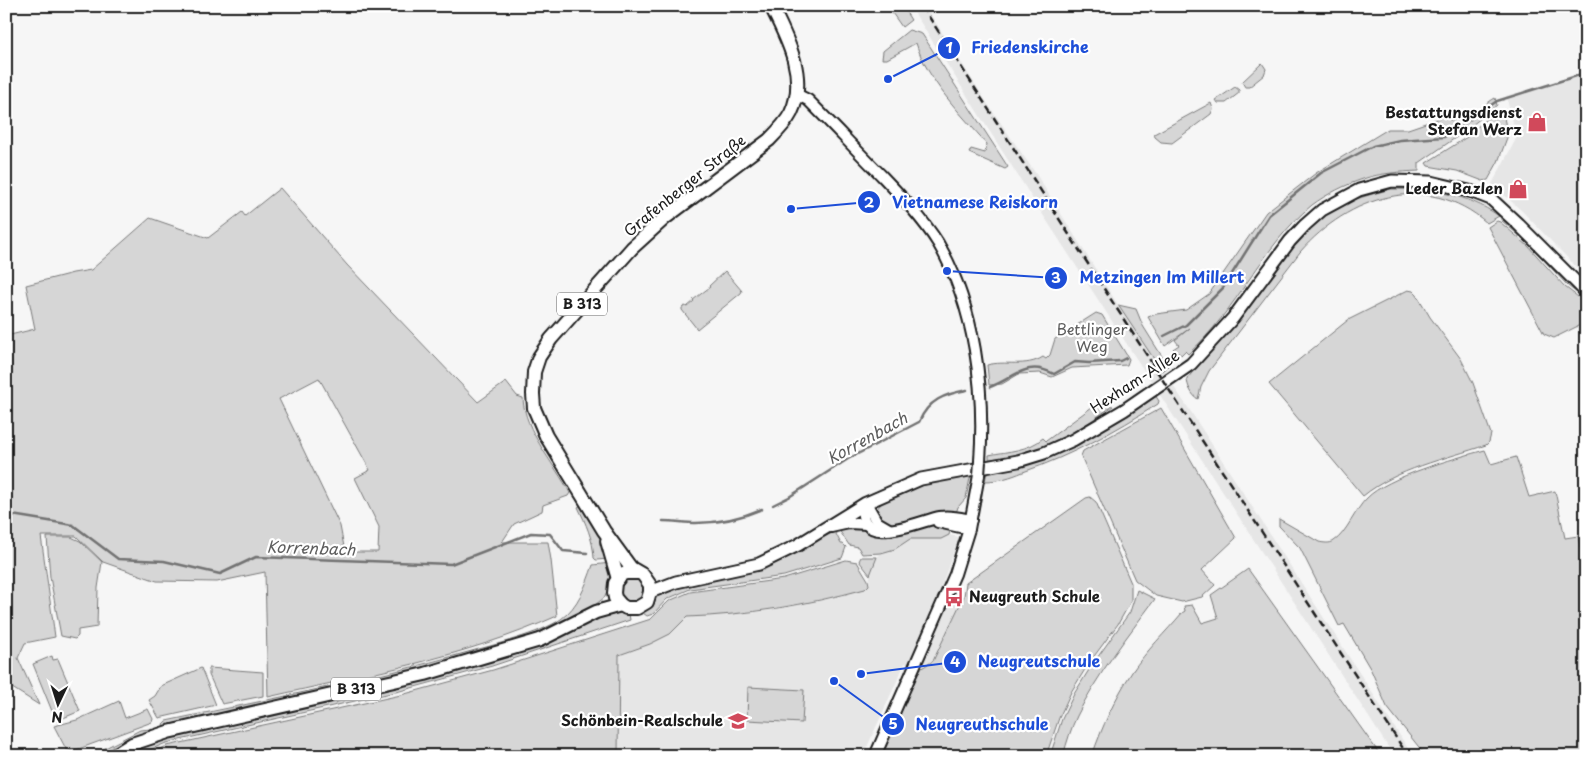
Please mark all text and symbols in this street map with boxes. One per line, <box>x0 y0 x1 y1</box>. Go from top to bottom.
callout: Friedenskirche <box>936 32 1098 63</box>
text: Friedenskirche <box>971 34 1089 58</box>
text: 1 <box>945 35 953 58</box>
place label: Bestattungsdienst Stefan Werz <box>1385 100 1522 140</box>
shop icon: Bestattungsdienst Stefan Werz <box>1526 111 1548 133</box>
street label: Grafenberger Straße <box>618 128 750 241</box>
place label: Leder Bazlen <box>1406 176 1503 199</box>
shop icon: Leder Bazlen <box>1507 178 1529 200</box>
callout: Vietnamese Reiskorn <box>857 187 1069 218</box>
text: Vietnamese Reiskorn <box>892 189 1058 213</box>
text: 2 <box>864 190 875 213</box>
callout: Metzingen Im Millert <box>1044 262 1255 293</box>
text: Metzingen Im Millert <box>1079 264 1245 288</box>
text: 3 <box>1051 265 1061 288</box>
road number: B 313 <box>557 292 607 316</box>
park label: Bettlinger Weg <box>1056 317 1128 357</box>
street label: Hexham-Allee <box>1085 343 1183 418</box>
water label: Korrenbach <box>822 405 912 469</box>
water label: Korrenbach <box>266 533 356 561</box>
place label: Neugreuth Schule <box>969 584 1100 607</box>
bus stop icon: Neugreuth Schule <box>943 586 965 608</box>
callout: Neugreutschule <box>942 646 1110 677</box>
text: Neugreutschule <box>978 648 1101 672</box>
text: 4 <box>950 649 960 672</box>
road number: B 313 <box>331 678 381 701</box>
north arrow <box>32 680 82 730</box>
text: N <box>51 707 63 728</box>
place label: Schönbein-Realschule <box>561 708 723 731</box>
callout: Neugreuthschule <box>881 708 1059 739</box>
school or university icon: Schönbein-Realschule <box>727 710 749 732</box>
text: 5 <box>888 711 898 734</box>
text: Neugreuthschule <box>915 711 1049 735</box>

